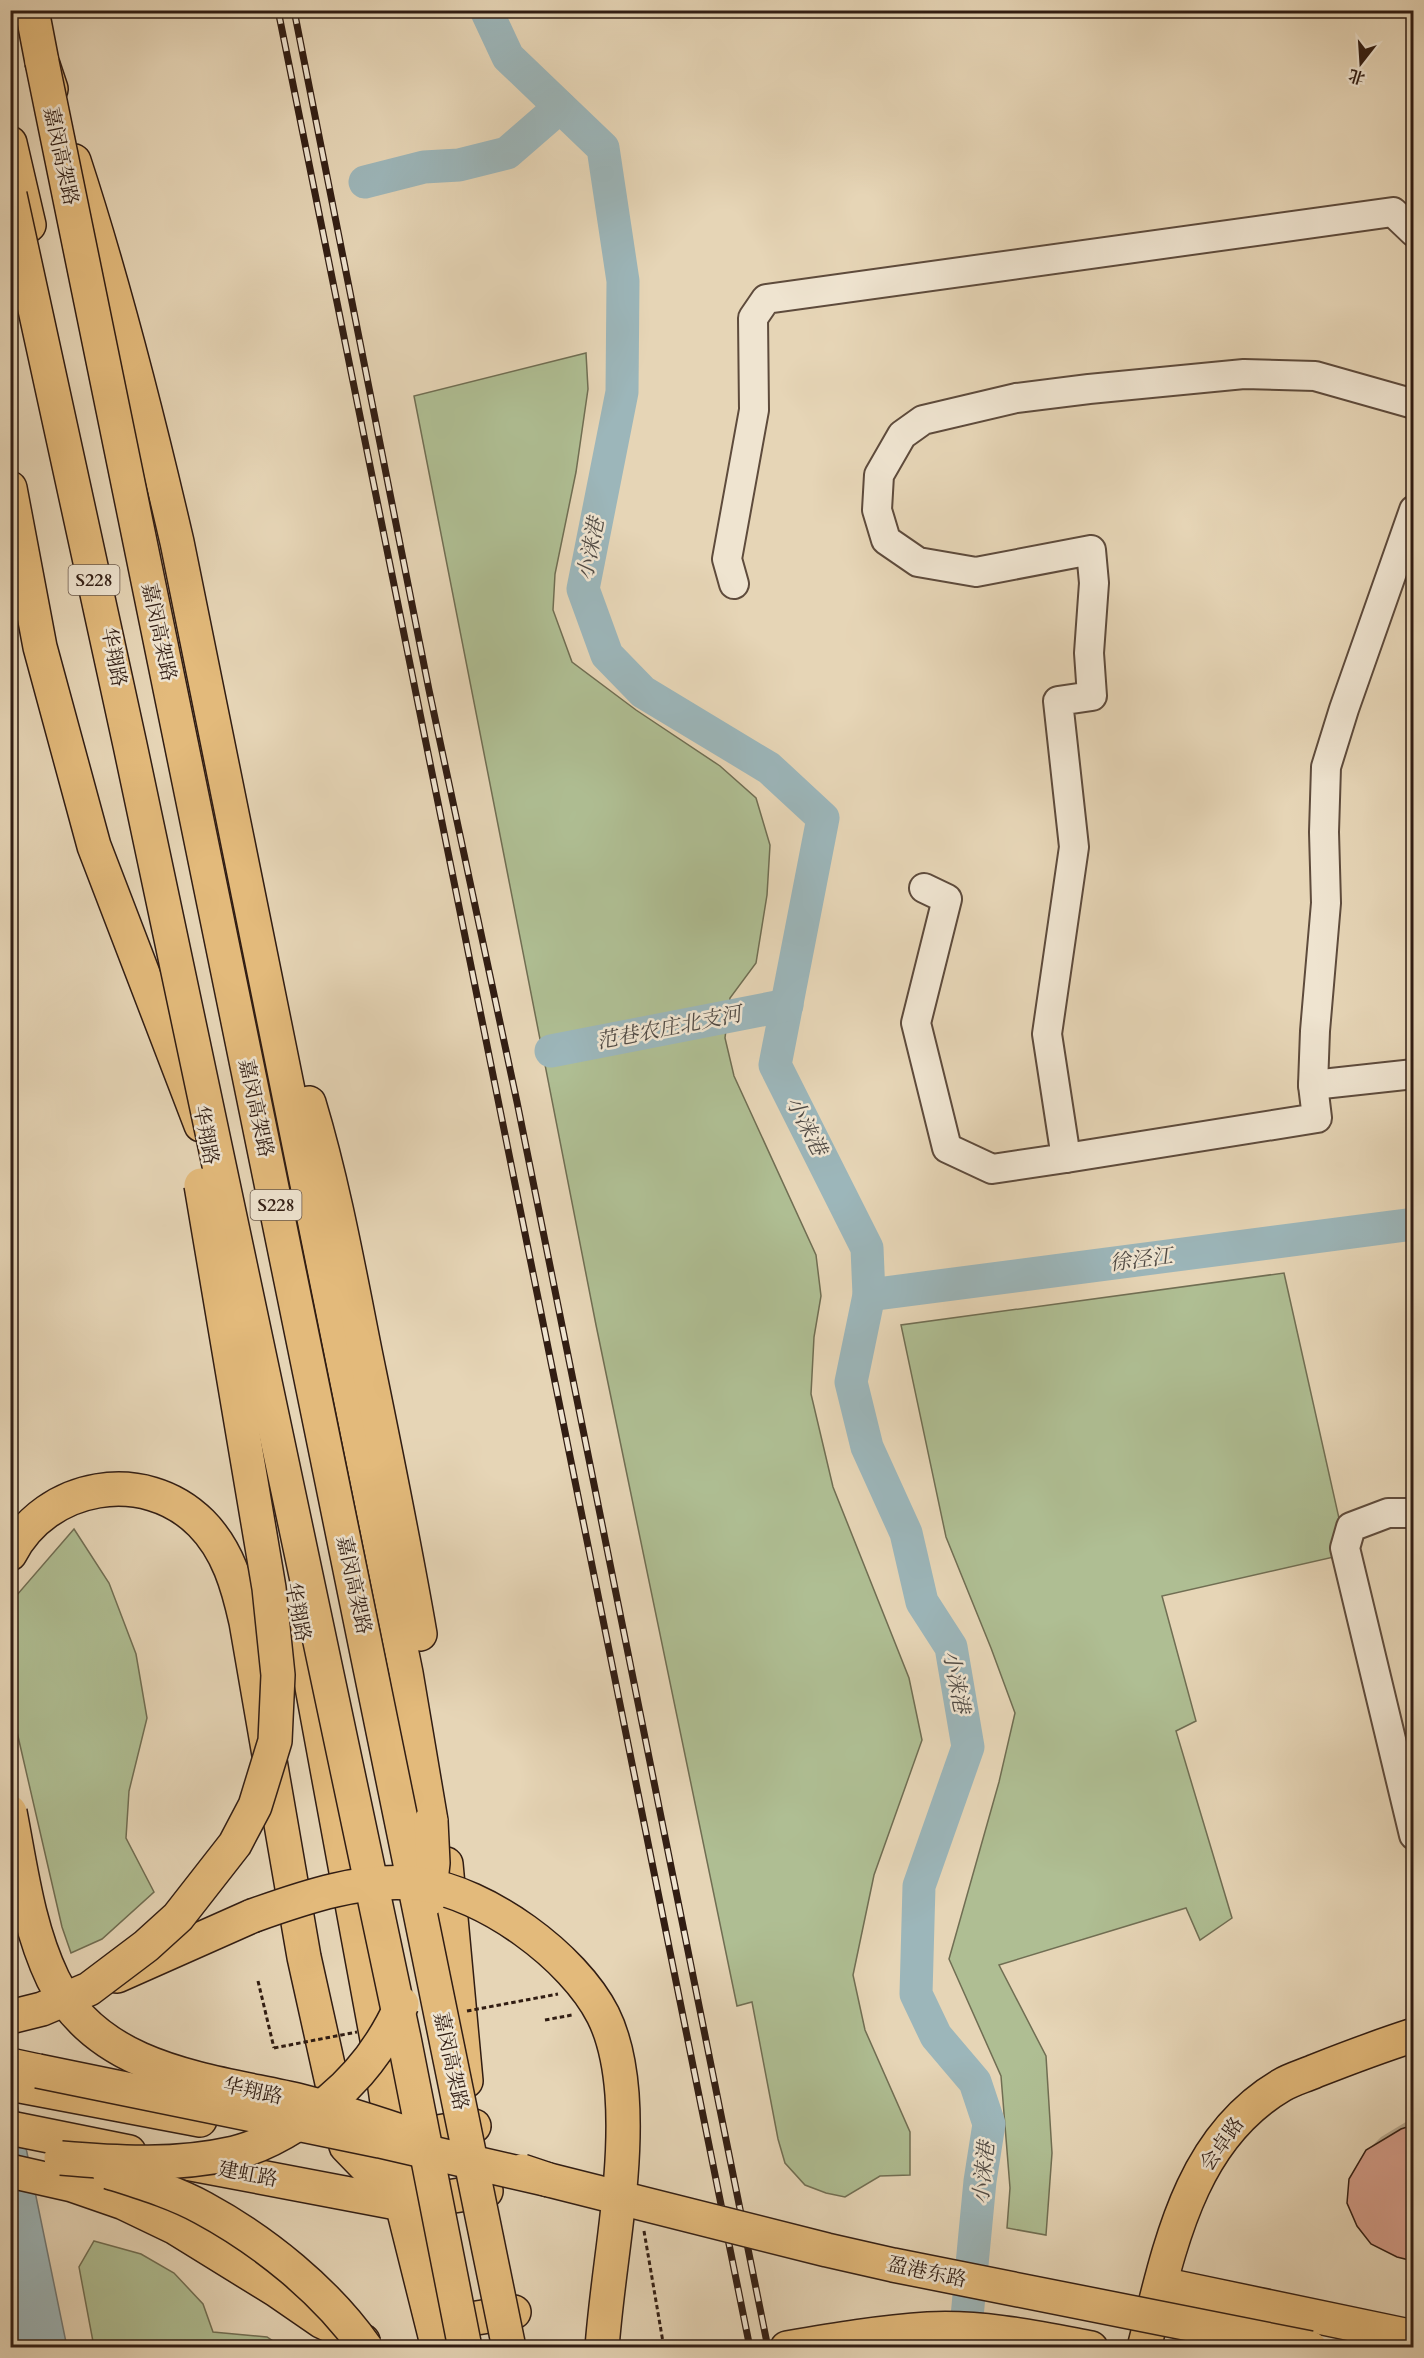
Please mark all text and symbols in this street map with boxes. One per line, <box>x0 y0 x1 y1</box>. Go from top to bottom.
north arrow <box>1331 33 1391 93</box>
text: 北 <box>1346 64 1368 89</box>
street label: 嘉闵高架路 <box>37 104 85 208</box>
water label: 小涞港 <box>571 512 612 583</box>
road number: S228 <box>68 565 119 595</box>
street label: 嘉闵高架路 <box>135 580 183 684</box>
street label: 华翔路 <box>95 625 133 689</box>
water label: 范巷农庄北支河 <box>594 999 748 1056</box>
street label: 嘉闵高架路 <box>232 1056 280 1160</box>
water label: 小涞港 <box>779 1091 835 1163</box>
street label: 华翔路 <box>187 1103 225 1167</box>
road number: S228 <box>250 1190 302 1220</box>
water label: 徐泾江 <box>1108 1241 1177 1278</box>
street label: 嘉闵高架路 <box>330 1533 378 1637</box>
street label: 华翔路 <box>279 1580 317 1644</box>
water label: 小涞港 <box>936 1648 977 1719</box>
street label: 嘉闵高架路 <box>427 2009 475 2113</box>
street label: 华翔路 <box>221 2072 285 2110</box>
street label: 会卓路 <box>1194 2112 1250 2176</box>
water label: 小涞港 <box>966 2137 1002 2206</box>
street label: 建虹路 <box>216 2155 280 2193</box>
street label: 盈港东路 <box>885 2250 969 2294</box>

